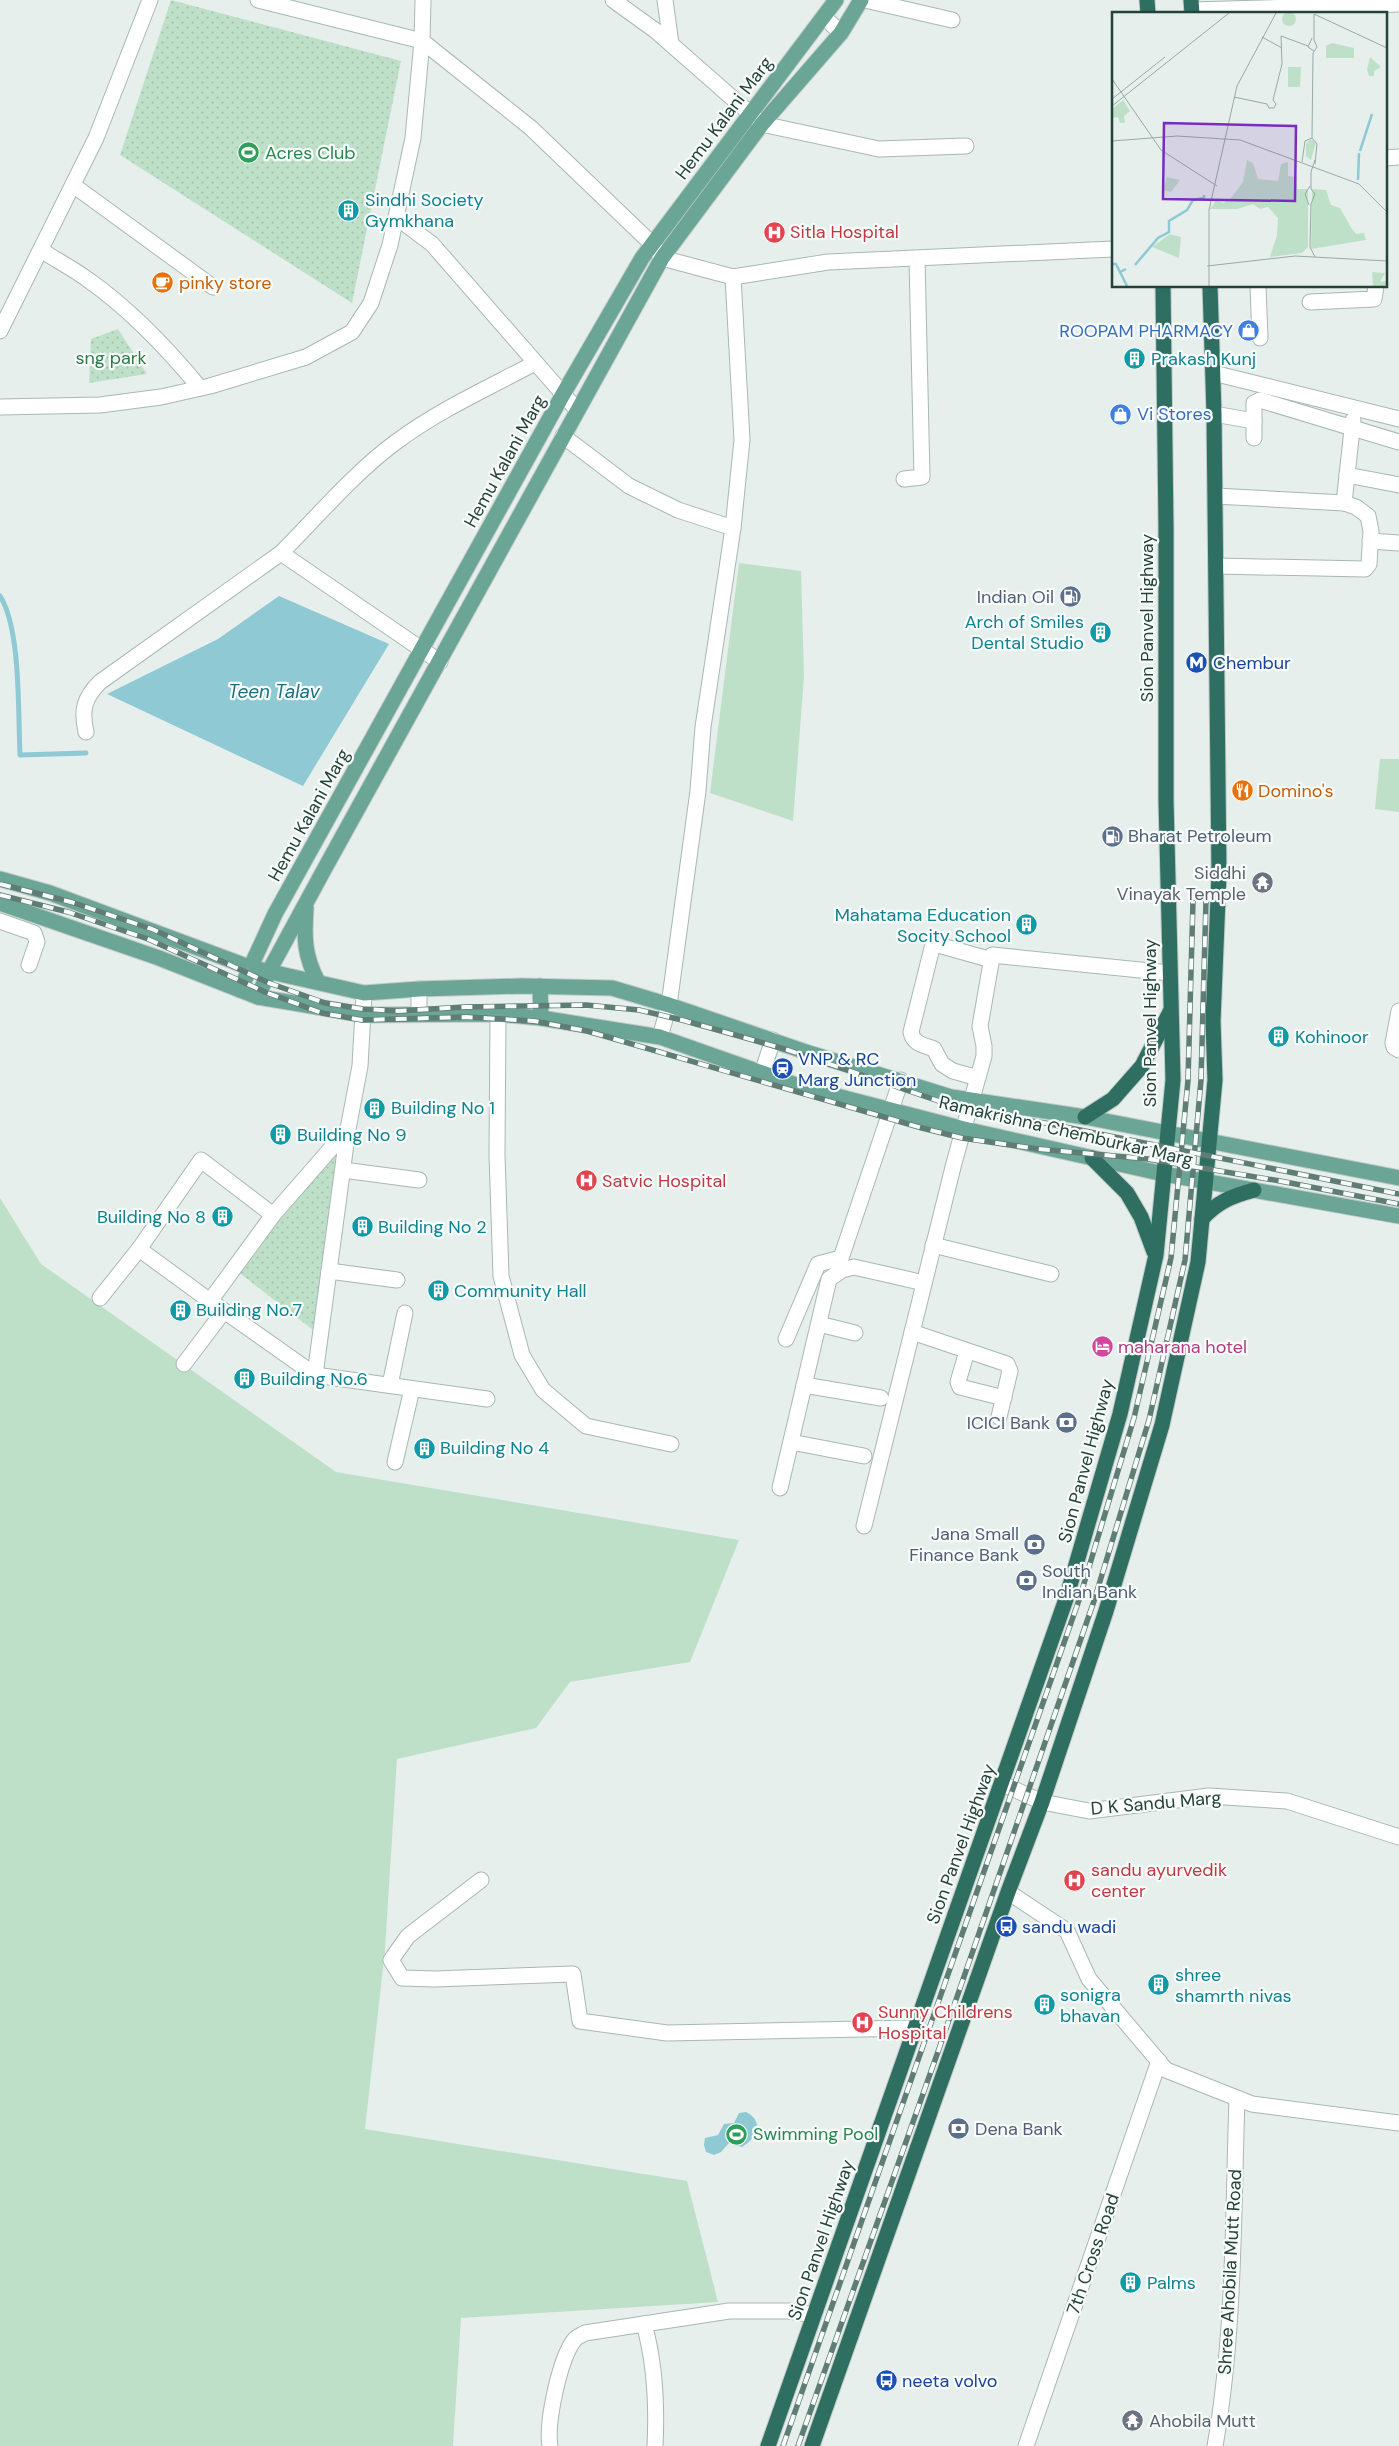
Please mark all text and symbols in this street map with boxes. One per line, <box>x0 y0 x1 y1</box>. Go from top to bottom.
inset map <box>1112 12 1386 288</box>
street label: Hemu Kalani Marg <box>670 52 778 184</box>
sports icon: Acres Club <box>237 141 261 165</box>
place label: Acres Club <box>265 141 356 165</box>
place label: Sindhi Society Gymkhana <box>365 188 484 233</box>
building icon: Sindhi Society Gymkhana <box>337 198 361 222</box>
hospital icon: Sitla Hospital <box>762 220 786 244</box>
place label: Sitla Hospital <box>790 220 899 244</box>
cafe icon: pinky store <box>151 271 175 295</box>
place label: pinky store <box>179 271 271 295</box>
place label: ROOPAM PHARMACY <box>1059 319 1234 343</box>
shop icon: ROOPAM PHARMACY <box>1237 319 1261 343</box>
park label: sng park <box>76 346 147 370</box>
building icon: Prakash Kunj <box>1123 347 1147 371</box>
place label: Prakash Kunj <box>1151 347 1256 371</box>
street label: Hemu Kalani Marg <box>459 390 551 532</box>
shop icon: Vi Stores <box>1109 402 1133 426</box>
place label: Vi Stores <box>1137 402 1212 426</box>
street label: Sion Panvel Highway <box>1135 534 1159 702</box>
place label: Indian Oil <box>977 585 1054 609</box>
fuel station icon: Indian Oil <box>1058 585 1082 609</box>
place label: Arch of Smiles Dental Studio <box>965 610 1084 655</box>
building icon: Arch of Smiles Dental Studio <box>1088 620 1112 644</box>
metro station icon: Chembur <box>1185 651 1209 675</box>
place label: Chembur <box>1213 651 1291 675</box>
water label: Teen Talav <box>228 679 321 704</box>
street label: Hemu Kalani Marg <box>263 744 355 886</box>
restaurant icon: Domino's <box>1230 779 1254 803</box>
place label: Domino's <box>1258 779 1334 803</box>
fuel station icon: Bharat Petroleum <box>1100 824 1124 848</box>
place label: Bharat Petroleum <box>1128 824 1272 848</box>
place label: Siddhi Vinayak Temple <box>1116 861 1246 906</box>
temple icon: Siddhi Vinayak Temple <box>1250 871 1274 895</box>
place label: Mahatama Education Socity School <box>835 903 1011 948</box>
building icon: Mahatama Education Socity School <box>1015 913 1039 937</box>
street label: Sion Panvel Highway <box>1138 939 1162 1107</box>
building icon: Kohinoor <box>1267 1025 1291 1049</box>
place label: Kohinoor <box>1295 1025 1369 1049</box>
place label: VNP & RC Marg Junction <box>798 1047 916 1092</box>
station icon: VNP & RC Marg Junction <box>770 1057 794 1081</box>
street label: Ramakrishna Chemburkar Marg <box>937 1090 1195 1172</box>
building icon: Building No 1 <box>363 1096 387 1120</box>
place label: Building No 1 <box>391 1096 495 1120</box>
building icon: Building No 9 <box>269 1123 293 1147</box>
place label: Building No 9 <box>297 1123 406 1147</box>
hospital icon: Satvic Hospital <box>574 1169 598 1193</box>
place label: Satvic Hospital <box>602 1169 726 1193</box>
place label: Building No 8 <box>97 1205 206 1229</box>
building icon: Building No 8 <box>210 1205 234 1229</box>
building icon: Building No 2 <box>350 1215 374 1239</box>
place label: Building No 2 <box>378 1215 487 1239</box>
building icon: Community Hall <box>426 1279 450 1303</box>
place label: Community Hall <box>454 1279 587 1303</box>
building icon: Building No.7 <box>168 1298 192 1322</box>
place label: Building No.7 <box>196 1298 302 1322</box>
hotel icon: maharana hotel <box>1090 1335 1114 1359</box>
place label: maharana hotel <box>1118 1335 1247 1359</box>
building icon: Building No.6 <box>232 1367 256 1391</box>
place label: Building No.6 <box>260 1367 368 1391</box>
street label: Sion Panvel Highway <box>1053 1377 1119 1545</box>
place label: ICICI Bank <box>967 1411 1050 1435</box>
bank icon: ICICI Bank <box>1054 1411 1078 1435</box>
building icon: Building No 4 <box>412 1436 436 1460</box>
place label: Building No 4 <box>440 1436 549 1460</box>
place label: Jana Small Finance Bank <box>909 1522 1019 1567</box>
bank icon: Jana Small Finance Bank <box>1023 1532 1047 1556</box>
place label: South Indian Bank <box>1042 1559 1137 1604</box>
bank icon: South Indian Bank <box>1014 1569 1038 1593</box>
street label: Sion Panvel Highway <box>921 1761 1001 1927</box>
street label: D K Sandu Marg <box>1090 1785 1222 1821</box>
place label: sandu ayurvedik center <box>1091 1858 1227 1903</box>
hospital icon: sandu ayurvedik center <box>1063 1868 1087 1892</box>
bus stop icon: sandu wadi <box>994 1915 1018 1939</box>
place label: sandu wadi <box>1022 1915 1116 1939</box>
place label: shree shamrth nivas <box>1175 1963 1292 2008</box>
building icon: shree shamrth nivas <box>1147 1973 1171 1997</box>
place label: sonigra bhavan <box>1060 1983 1121 2028</box>
building icon: sonigra bhavan <box>1032 1993 1056 2017</box>
place label: Sunny Childrens Hospital <box>878 2000 1013 2045</box>
hospital icon: Sunny Childrens Hospital <box>850 2010 874 2034</box>
bank icon: Dena Bank <box>947 2117 971 2141</box>
place label: Dena Bank <box>975 2117 1063 2141</box>
sports icon: Swimming Pool <box>725 2122 749 2146</box>
place label: Swimming Pool <box>753 2122 878 2146</box>
street label: Sion Panvel Highway <box>782 2156 860 2324</box>
street label: Shree Ahobila Mutt Road <box>1213 2169 1247 2375</box>
street label: 7th Cross Road <box>1061 2190 1125 2318</box>
building icon: Palms <box>1119 2271 1143 2295</box>
place label: Palms <box>1147 2271 1196 2295</box>
bus stop icon: neeta volvo <box>874 2369 898 2393</box>
place label: neeta volvo <box>902 2369 998 2393</box>
temple icon: Ahobila Mutt <box>1121 2409 1145 2433</box>
place label: Ahobila Mutt <box>1149 2409 1256 2433</box>

